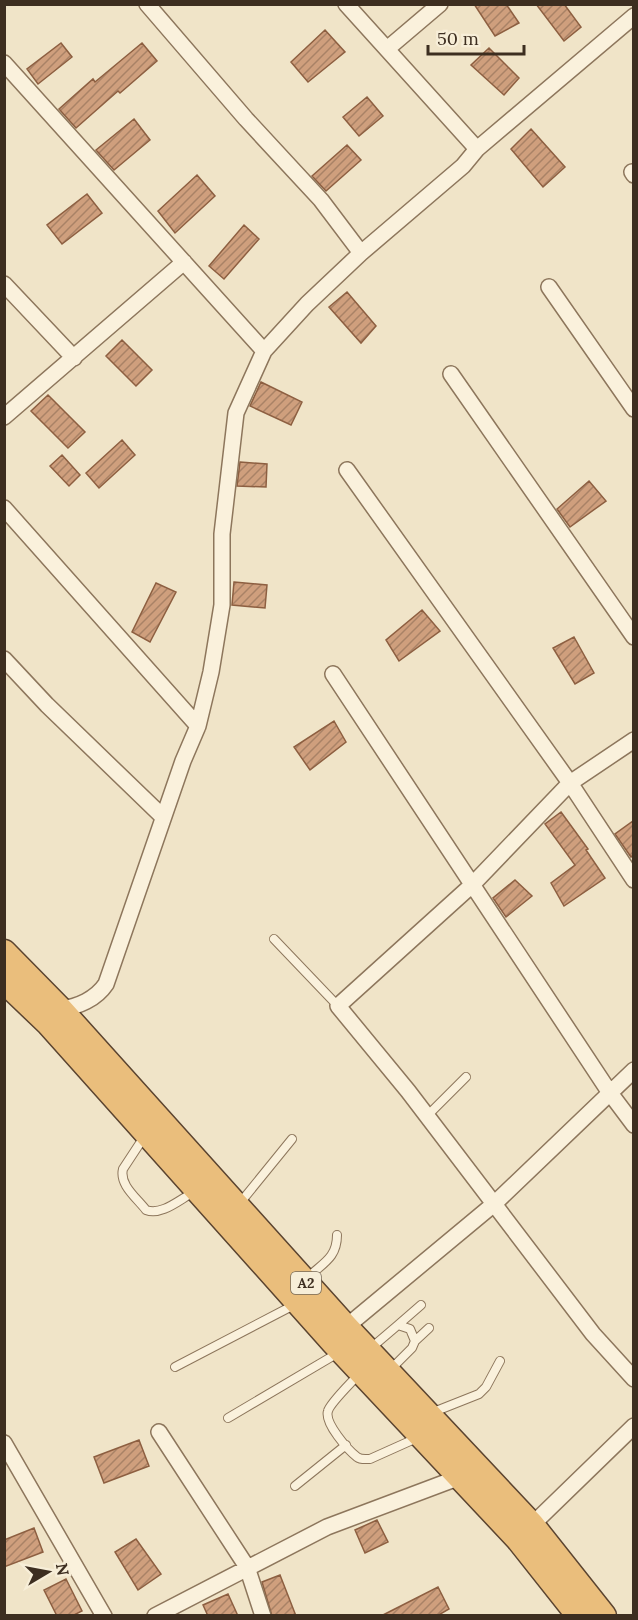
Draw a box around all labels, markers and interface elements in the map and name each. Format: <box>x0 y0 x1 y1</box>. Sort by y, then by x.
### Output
scale bar <box>428 18 524 56</box>
text: 50 m <box>437 27 479 50</box>
road number: A2 <box>291 1272 321 1294</box>
north arrow <box>18 1542 78 1602</box>
text: N <box>52 1562 74 1577</box>

